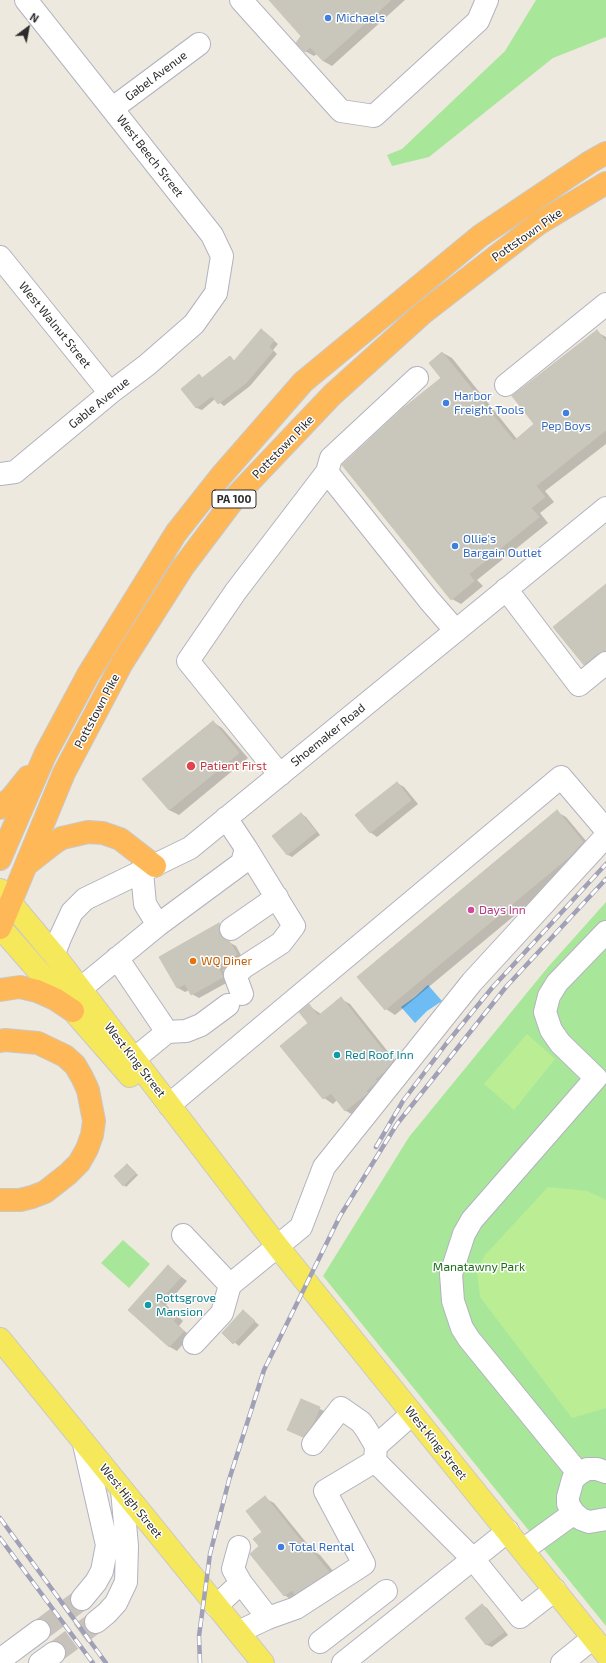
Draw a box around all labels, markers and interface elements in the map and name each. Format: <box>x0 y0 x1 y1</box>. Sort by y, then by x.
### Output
north arrow <box>8 8 48 48</box>
text: N <box>28 10 41 25</box>
place label: Michaels <box>336 11 385 25</box>
marker: Michaels <box>323 13 333 23</box>
street label: Gabel Avenue <box>122 48 190 104</box>
street label: West Beech Street <box>114 112 186 200</box>
street label: Pottstown Pike <box>489 205 565 265</box>
street label: West Walnut Street <box>16 279 94 371</box>
street label: Gable Avenue <box>66 374 132 432</box>
place label: Harbor Freight Tools <box>454 389 524 417</box>
marker: Harbor Freight Tools <box>441 398 451 408</box>
marker: Pep Boys <box>561 408 571 418</box>
street label: Pottstown Pike <box>249 412 317 482</box>
place label: Pep Boys <box>541 419 591 433</box>
road number: PA 100 <box>212 490 256 508</box>
place label: Ollie's Bargain Outlet <box>463 532 542 560</box>
marker: Ollie's Bargain Outlet <box>450 541 460 551</box>
street label: Pottstown Pike <box>71 671 123 751</box>
street label: Shoemaker Road <box>288 701 368 769</box>
place label: Patient First <box>200 759 267 773</box>
marker: Patient First <box>185 760 197 772</box>
place label: Days Inn <box>479 903 526 917</box>
marker: Days Inn <box>466 905 476 915</box>
place label: WQ Diner <box>201 954 252 968</box>
marker: WQ Diner <box>188 956 198 966</box>
street label: West King Street <box>101 1020 169 1100</box>
place label: Red Roof Inn <box>345 1048 414 1062</box>
marker: Red Roof Inn <box>332 1050 342 1060</box>
park label: Manatawny Park <box>433 1260 525 1274</box>
place label: Pottsgrove Mansion <box>156 1291 216 1319</box>
marker: Pottsgrove Mansion <box>143 1300 153 1310</box>
street label: West King Street <box>402 1403 470 1483</box>
street label: West High Street <box>97 1461 165 1541</box>
place label: Total Rental <box>289 1540 354 1554</box>
marker: Total Rental <box>276 1542 286 1552</box>

